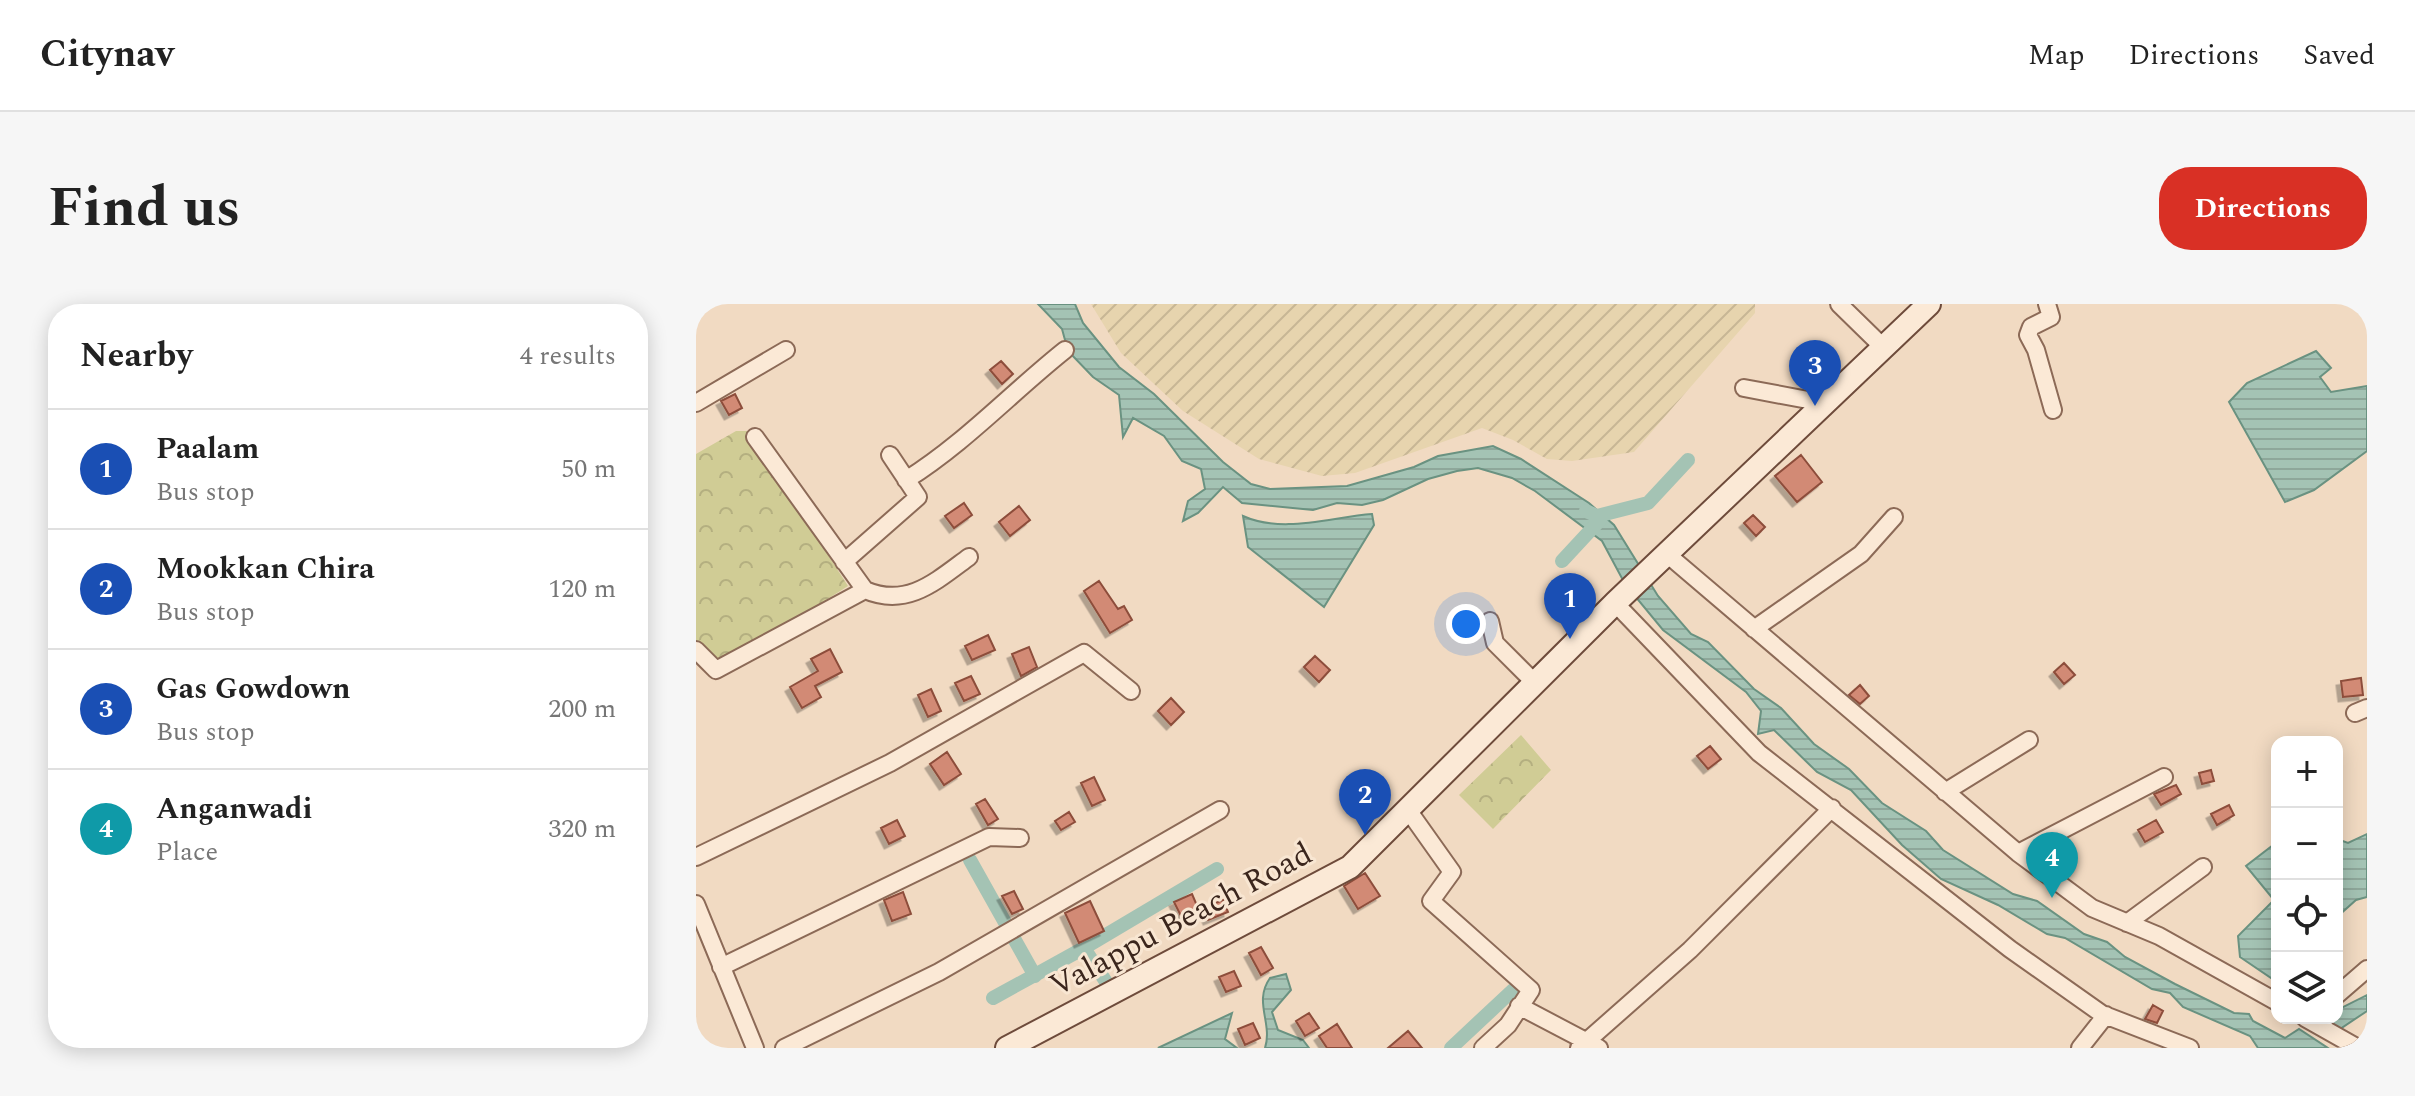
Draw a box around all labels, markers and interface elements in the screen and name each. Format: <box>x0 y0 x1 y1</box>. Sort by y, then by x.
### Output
text: Citynav <box>40 26 174 84</box>
text: Map <box>2028 34 2085 77</box>
text: Directions <box>2129 34 2259 77</box>
text: Saved <box>2303 34 2375 77</box>
text: Find us <box>48 166 241 251</box>
button: Directions <box>2159 167 2367 250</box>
text: Nearby <box>80 330 193 382</box>
text: 4 results <box>520 336 616 376</box>
pin: 3 <box>1789 340 1841 406</box>
text: Paalam <box>156 426 259 472</box>
text: 1 <box>99 449 113 489</box>
text: 50 m <box>561 449 616 489</box>
text: Bus stop <box>156 472 254 512</box>
text: Mookkan Chira <box>156 546 375 592</box>
text: 2 <box>99 569 113 609</box>
text: 120 m <box>548 569 616 609</box>
pin: 1 <box>1544 573 1596 639</box>
text: Bus stop <box>156 592 254 632</box>
your location <box>1446 604 1486 644</box>
text: Gas Gowdown <box>156 666 351 712</box>
text: 3 <box>99 689 113 729</box>
text: 200 m <box>548 689 616 729</box>
text: Bus stop <box>156 712 254 752</box>
map controls <box>2271 736 2343 1024</box>
button: + <box>2271 736 2343 808</box>
pin: 2 <box>1339 769 1391 835</box>
text: Anganwadi <box>156 786 312 832</box>
button: − <box>2271 808 2343 880</box>
text: 4 <box>99 809 113 849</box>
text: 320 m <box>548 809 616 849</box>
street label: Valappu Beach Road <box>1041 830 1321 1010</box>
text: Place <box>156 832 218 872</box>
pin: 4 <box>2026 832 2078 898</box>
button: locate <box>2271 880 2343 952</box>
button: layers <box>2271 952 2343 1024</box>

